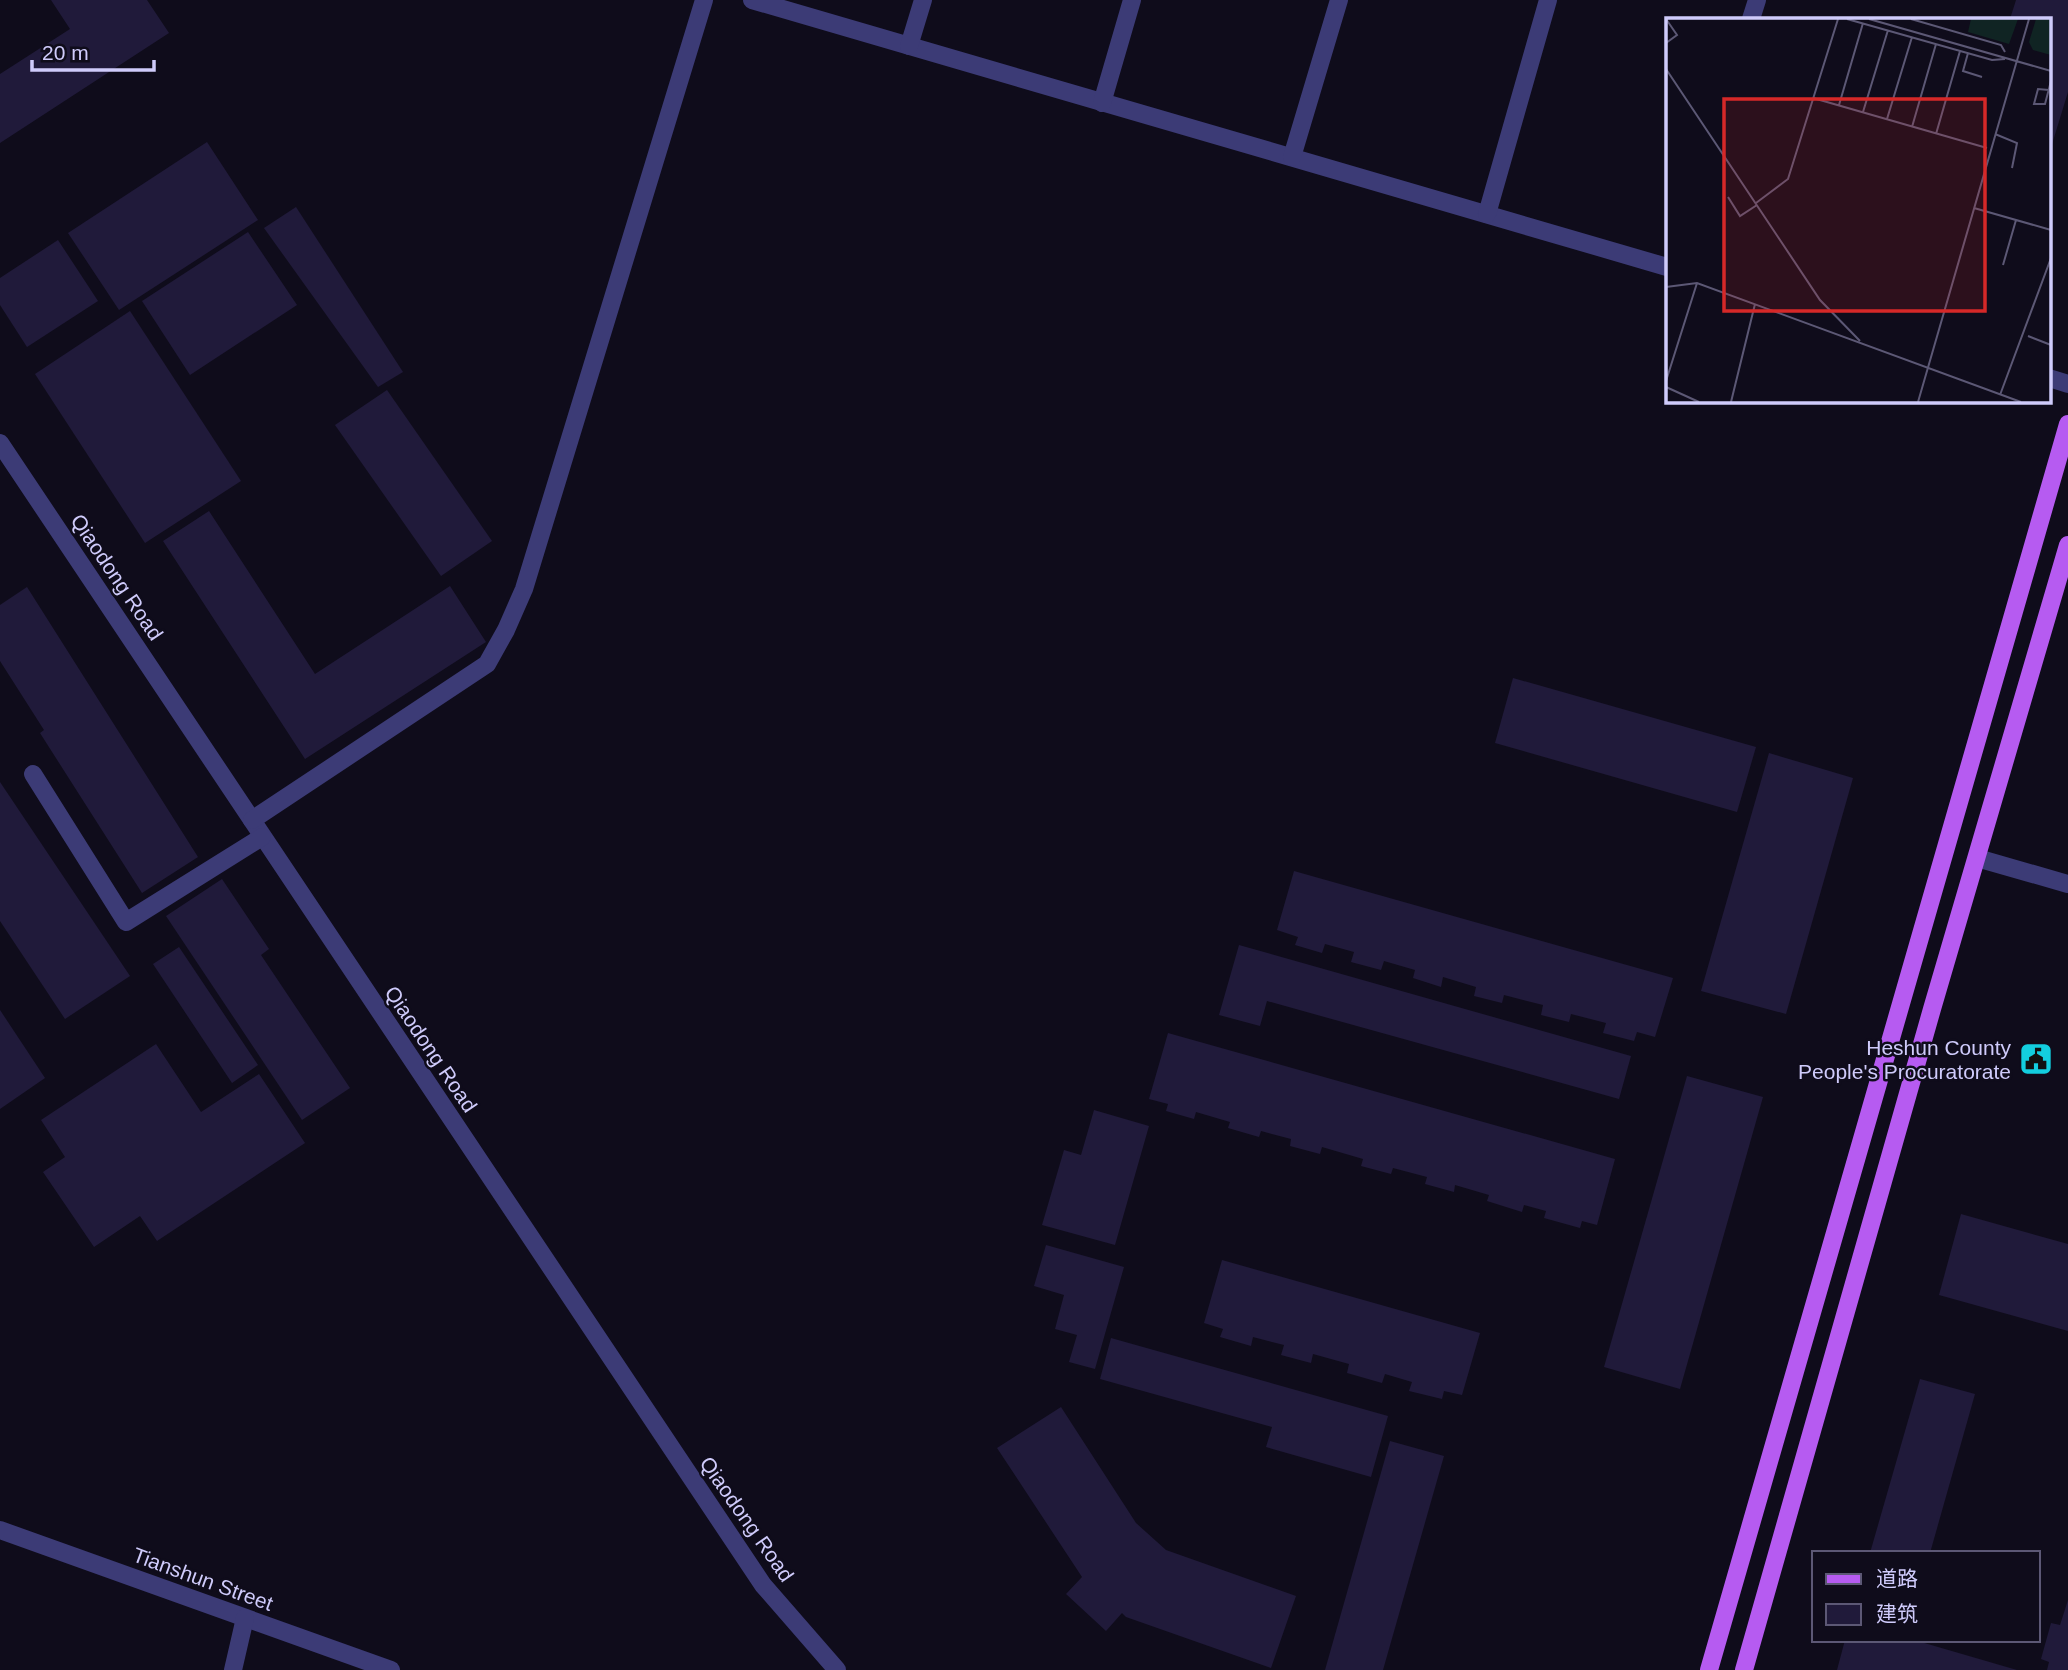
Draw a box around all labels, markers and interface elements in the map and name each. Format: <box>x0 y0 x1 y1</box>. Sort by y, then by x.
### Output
inset map <box>1666 18 2050 402</box>
scale bar <box>32 28 154 72</box>
text: 20 m <box>42 41 89 64</box>
street label: Qiaodong Road <box>66 510 168 644</box>
street label: Qiaodong Road <box>380 982 482 1116</box>
place label: Heshun County People's Procuratorate <box>1798 1036 2011 1083</box>
public building icon: Heshun County People's Procuratorate <box>2017 1040 2055 1078</box>
street label: Qiaodong Road <box>695 1452 799 1586</box>
street label: Tianshun Street <box>130 1543 276 1615</box>
legend <box>1812 1551 2040 1642</box>
text: 道路 <box>1876 1567 1918 1590</box>
text: 建筑 <box>1876 1602 1918 1625</box>

